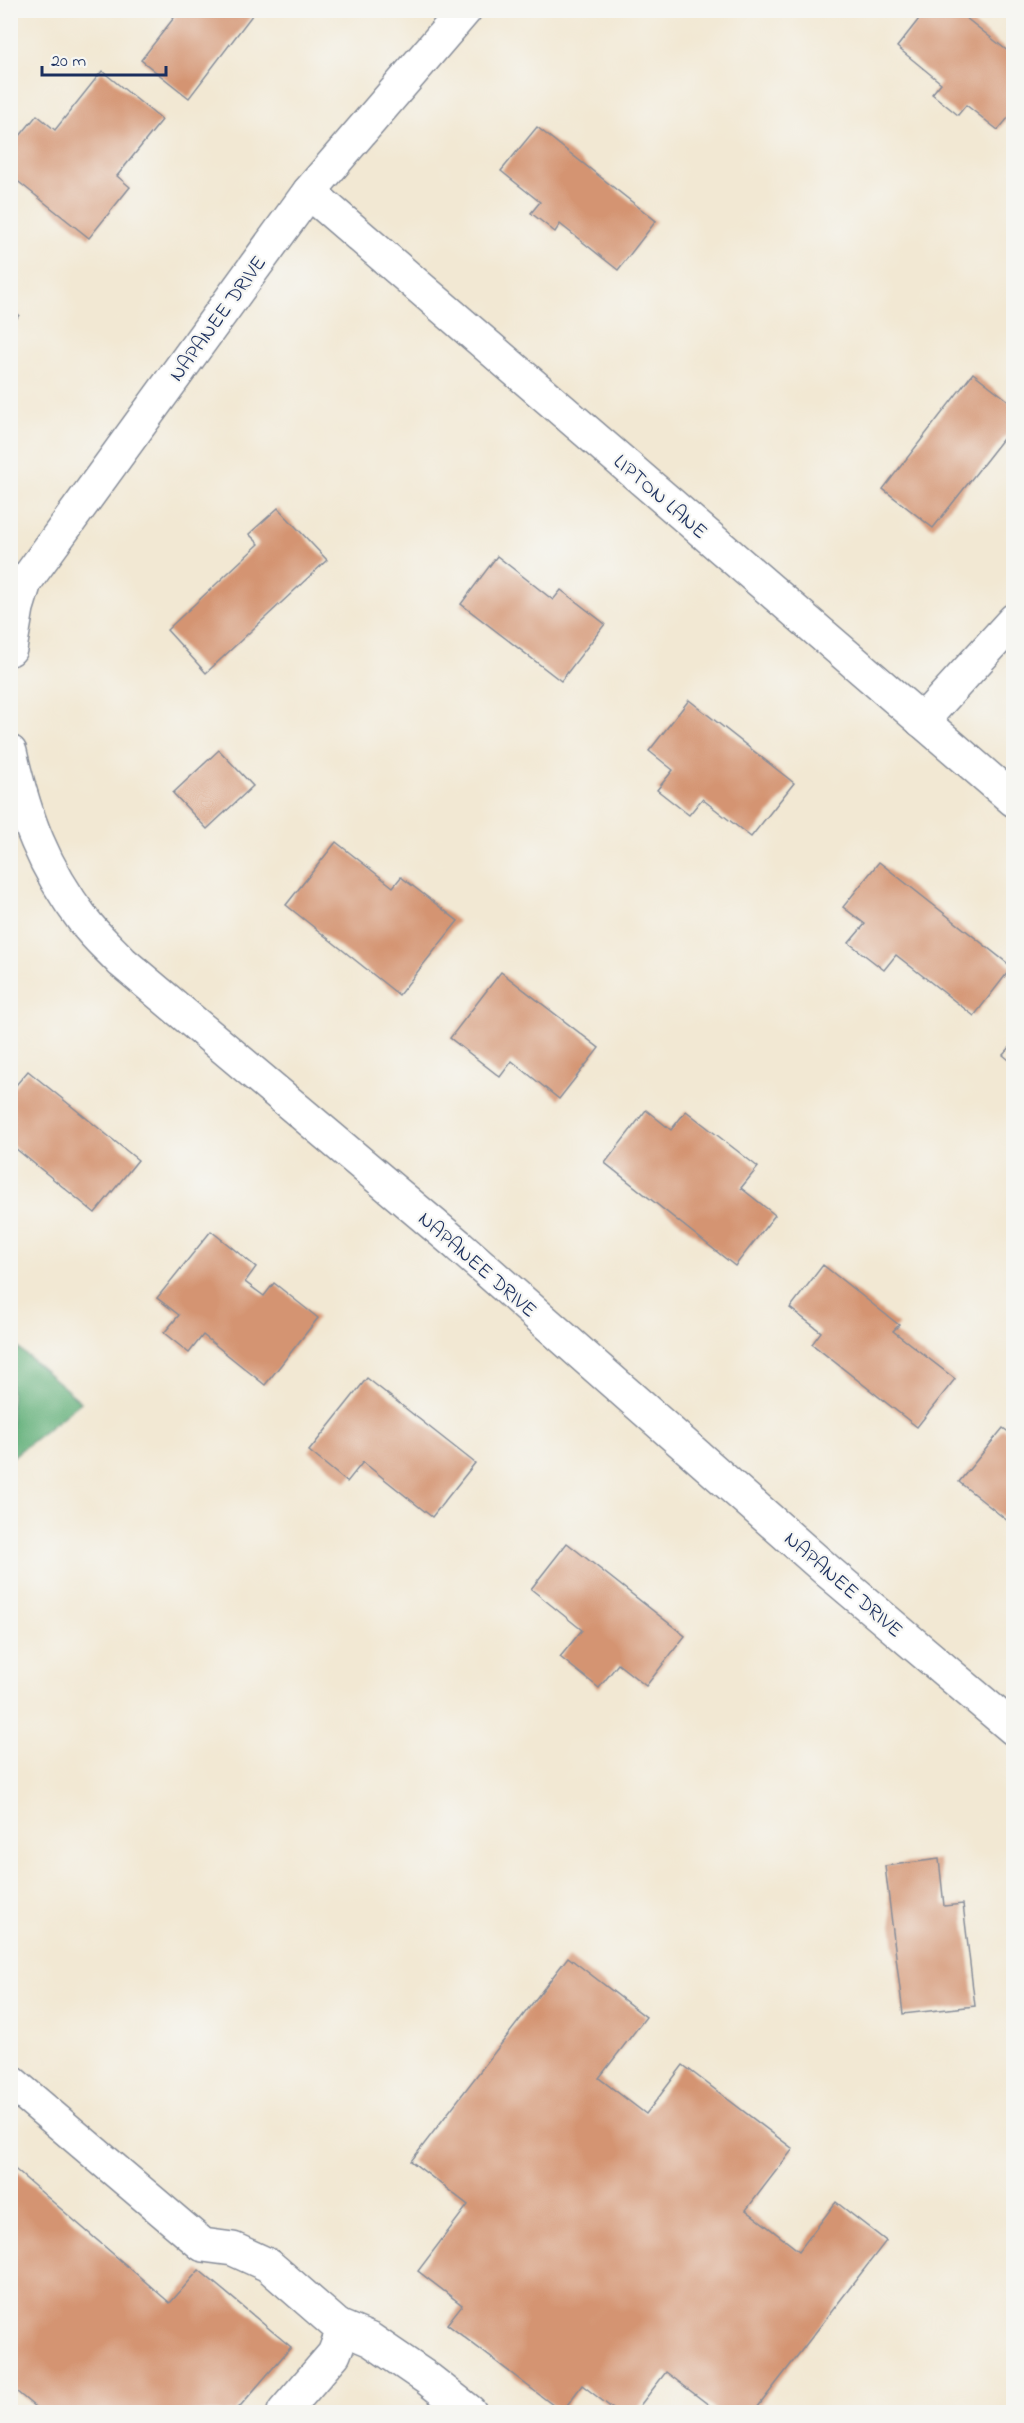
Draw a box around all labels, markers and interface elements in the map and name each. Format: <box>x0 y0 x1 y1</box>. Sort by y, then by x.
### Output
scale bar <box>42 39 166 77</box>
text: 20 m <box>51 49 86 75</box>
street label: NAPANEE DRIVE <box>163 250 275 388</box>
street label: LIPTON LANE <box>606 448 713 547</box>
street label: NAPANEE DRIVE <box>411 1205 543 1326</box>
street label: NAPANEE DRIVE <box>777 1525 909 1646</box>

